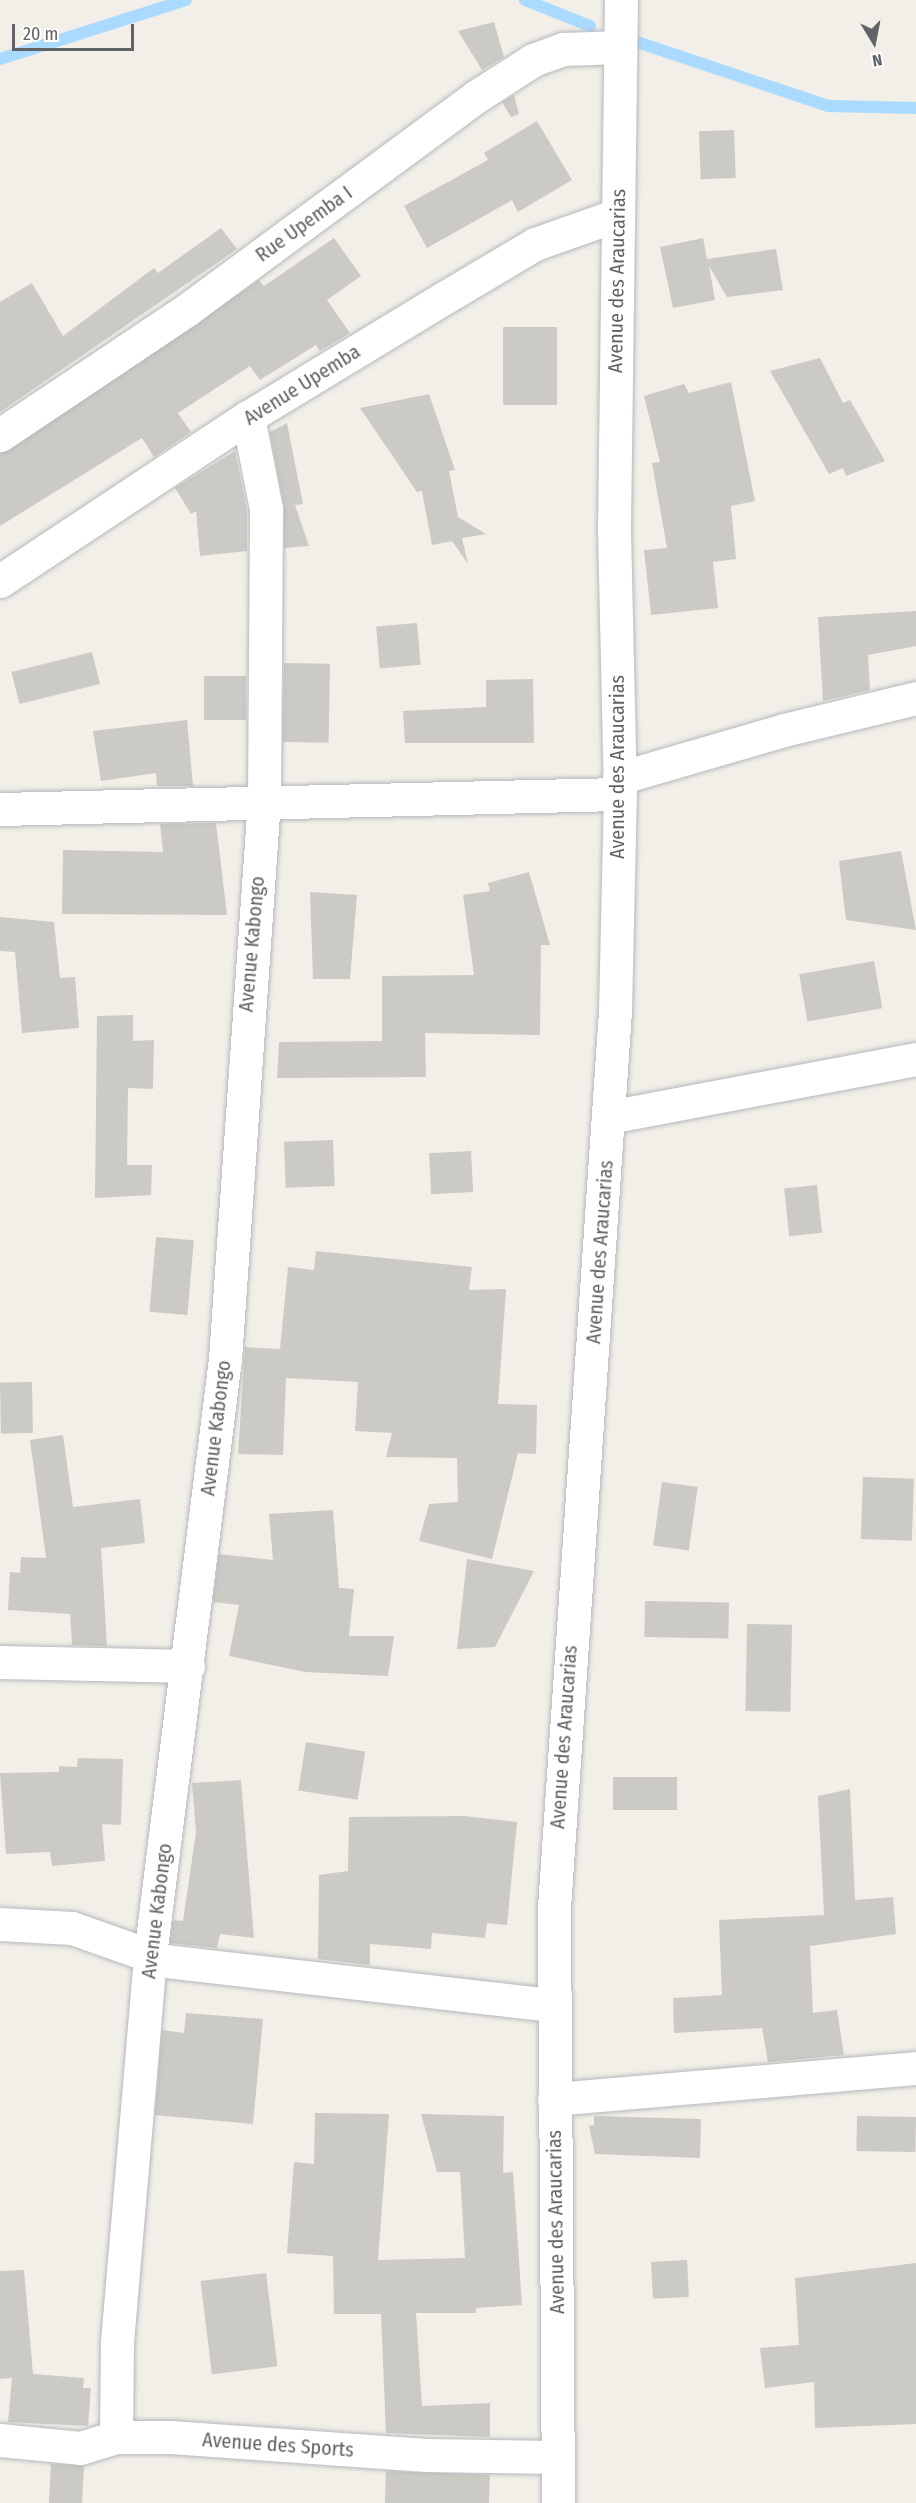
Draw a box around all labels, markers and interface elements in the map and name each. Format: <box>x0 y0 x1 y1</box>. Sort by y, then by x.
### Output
scale bar <box>15 12 136 50</box>
north arrow <box>844 12 904 72</box>
text: 20 m <box>23 23 58 45</box>
text: N <box>871 50 884 70</box>
street label: Rue Upemba I <box>251 181 357 267</box>
street label: Avenue des Araucarias <box>603 189 631 373</box>
street label: Avenue Upemba <box>239 340 365 430</box>
street label: Avenue des Araucarias <box>605 675 629 859</box>
street label: Avenue Kabongo <box>234 875 270 1013</box>
street label: Avenue des Araucarias <box>582 1159 618 1345</box>
street label: Avenue Kabongo <box>196 1359 236 1497</box>
street label: Avenue des Araucarias <box>546 1644 582 1830</box>
street label: Avenue Kabongo <box>137 1842 177 1980</box>
street label: Avenue des Araucarias <box>542 2130 570 2314</box>
street label: Avenue des Sports <box>201 2428 355 2462</box>

